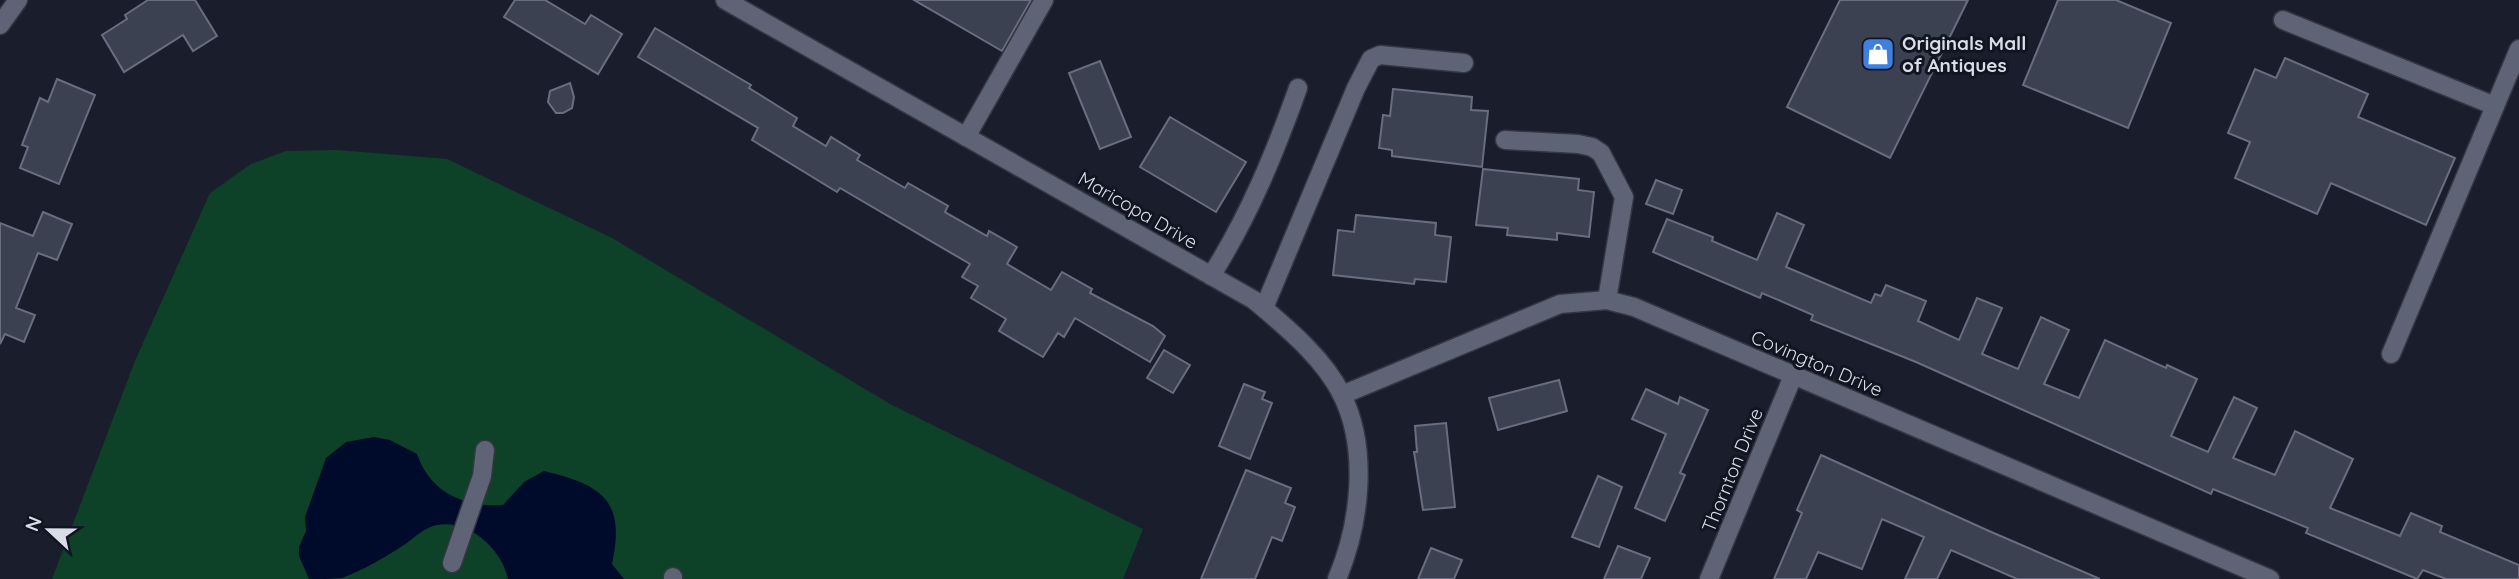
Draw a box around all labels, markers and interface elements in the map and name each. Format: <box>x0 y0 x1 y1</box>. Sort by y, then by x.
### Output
place label: Originals Mall of Antiques <box>1902 31 2026 77</box>
shop icon: Originals Mall of Antiques <box>1859 35 1897 73</box>
street label: Maricopa Drive <box>1074 166 1202 254</box>
street label: Covington Drive <box>1748 325 1886 401</box>
street label: Thornton Drive <box>1696 404 1768 536</box>
north arrow <box>14 495 84 565</box>
text: N <box>19 513 47 535</box>

